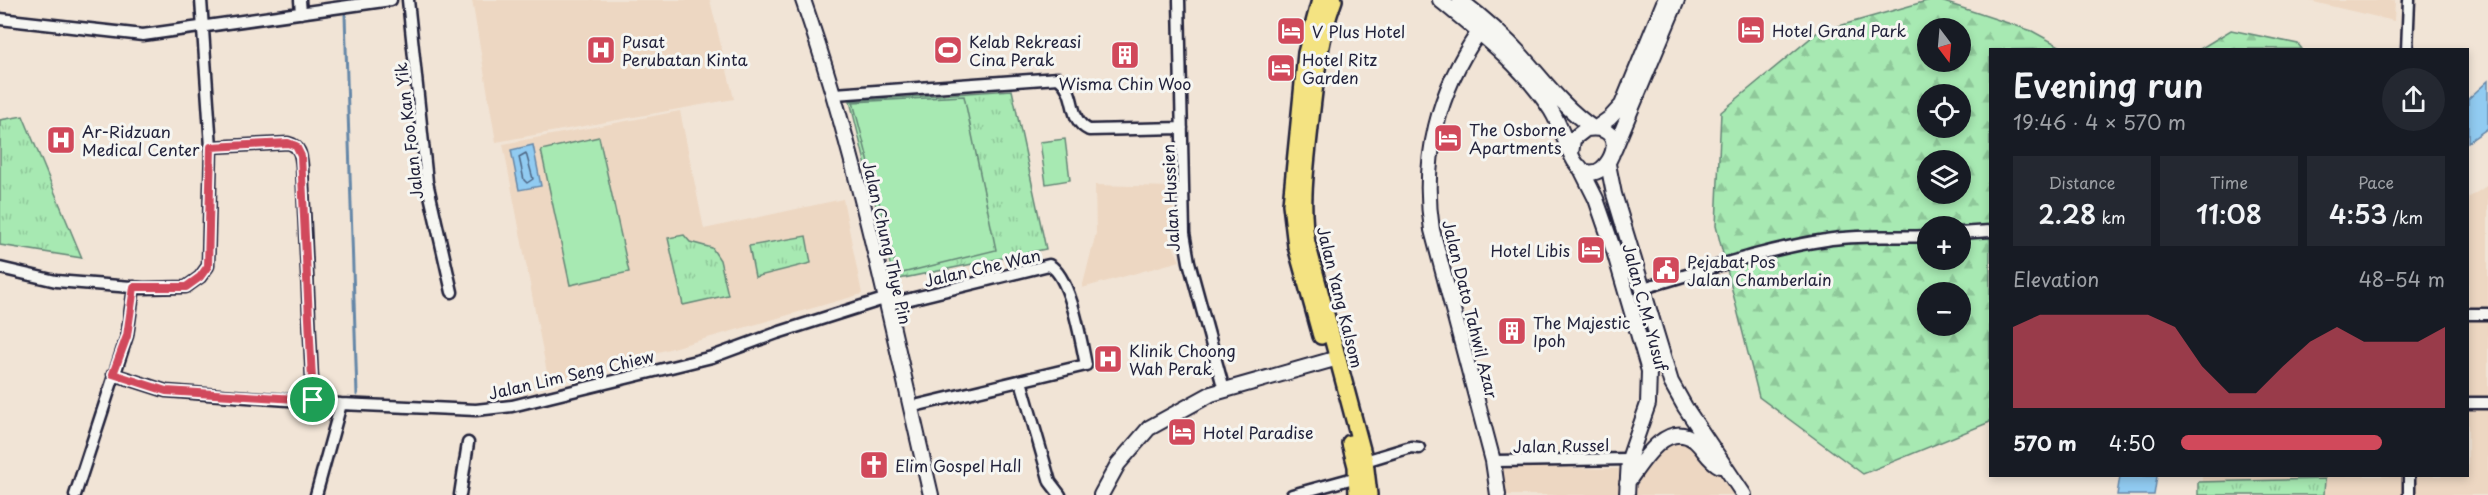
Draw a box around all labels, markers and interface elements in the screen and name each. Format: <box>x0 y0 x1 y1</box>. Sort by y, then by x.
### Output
hotel icon: Hotel Grand Park <box>1735 14 1767 46</box>
hotel icon: V Plus Hotel <box>1275 15 1307 47</box>
place label: Hotel Grand Park <box>1772 18 1907 42</box>
north arrow <box>1917 18 1971 72</box>
map controls <box>1917 18 1971 336</box>
place label: V Plus Hotel <box>1312 19 1405 43</box>
place label: Pusat Perubatan Kinta <box>622 29 748 71</box>
place label: Kelab Rekreasi Cina Perak <box>969 29 1081 71</box>
hospital icon: Pusat Perubatan Kinta <box>585 34 617 66</box>
sports icon: Kelab Rekreasi Cina Perak <box>932 34 964 66</box>
building icon: Wisma Chin Woo <box>1109 39 1141 71</box>
place label: Hotel Ritz Garden <box>1302 47 1377 89</box>
hotel icon: Hotel Ritz Garden <box>1265 52 1297 84</box>
text: Evening run <box>2013 59 2204 109</box>
street label: Jalan Foo Kan Yik <box>388 61 428 201</box>
button: share <box>2382 68 2445 131</box>
place label: Wisma Chin Woo <box>1059 71 1191 95</box>
button: locate <box>1917 84 1971 138</box>
text: 19:46 · 4 × 570 m <box>2013 107 2186 137</box>
place label: The Osborne Apartments <box>1469 117 1567 159</box>
place label: Ar-Ridzuan Medical Center <box>82 119 200 161</box>
hotel icon: The Osborne Apartments <box>1432 122 1464 154</box>
hospital icon: Ar-Ridzuan Medical Center <box>45 124 77 156</box>
street label: Jalan Hussien <box>1155 143 1185 253</box>
button: layers <box>1917 150 1971 204</box>
street label: Jalan Chung Thye Pin <box>857 158 919 326</box>
text: Distance <box>2048 170 2116 194</box>
text: Time <box>2210 170 2248 194</box>
text: Pace <box>2358 170 2394 194</box>
text: 2.28 <box>2038 194 2096 233</box>
text: 11:08 <box>2196 194 2262 233</box>
text: 4:53 <box>2329 194 2387 233</box>
text: km <box>2096 205 2126 229</box>
text: /km <box>2387 205 2423 229</box>
button: + <box>1917 216 1971 270</box>
street label: Jalan Dato Tahwil Azar <box>1437 217 1505 402</box>
street label: Jalan Yang Kalsom <box>1312 224 1370 370</box>
hotel icon: Hotel Libis <box>1575 234 1607 266</box>
place label: Hotel Libis <box>1490 238 1570 262</box>
street label: Jalan C.M. Yusuf <box>1617 241 1675 375</box>
street label: Jalan Che Wan <box>921 242 1043 292</box>
place label: Pejabat Pos Jalan Chamberlain <box>1687 249 1832 291</box>
public building icon: Pejabat Pos Jalan Chamberlain <box>1650 254 1682 286</box>
text: Elevation <box>2013 264 2099 294</box>
text: 48–54 m <box>2359 264 2445 294</box>
button: − <box>1917 282 1971 336</box>
place label: The Majestic Ipoh <box>1533 310 1630 352</box>
building icon: The Majestic Ipoh <box>1496 315 1528 347</box>
place label: Klinik Choong Wah Perak <box>1129 338 1236 380</box>
street label: Jalan Lim Seng Chiew <box>486 343 657 405</box>
hospital icon: Klinik Choong Wah Perak <box>1092 343 1124 375</box>
pin <box>287 374 338 425</box>
icon: arrive <box>296 383 329 416</box>
hotel icon: Hotel Paradise <box>1166 416 1198 448</box>
place label: Hotel Paradise <box>1203 420 1313 444</box>
text: 570 m <box>2013 428 2077 458</box>
text: 4:50 <box>2109 428 2155 458</box>
street label: Jalan Russel <box>1513 432 1609 458</box>
church icon: Elim Gospel Hall <box>858 449 890 481</box>
place label: Elim Gospel Hall <box>895 453 1021 477</box>

